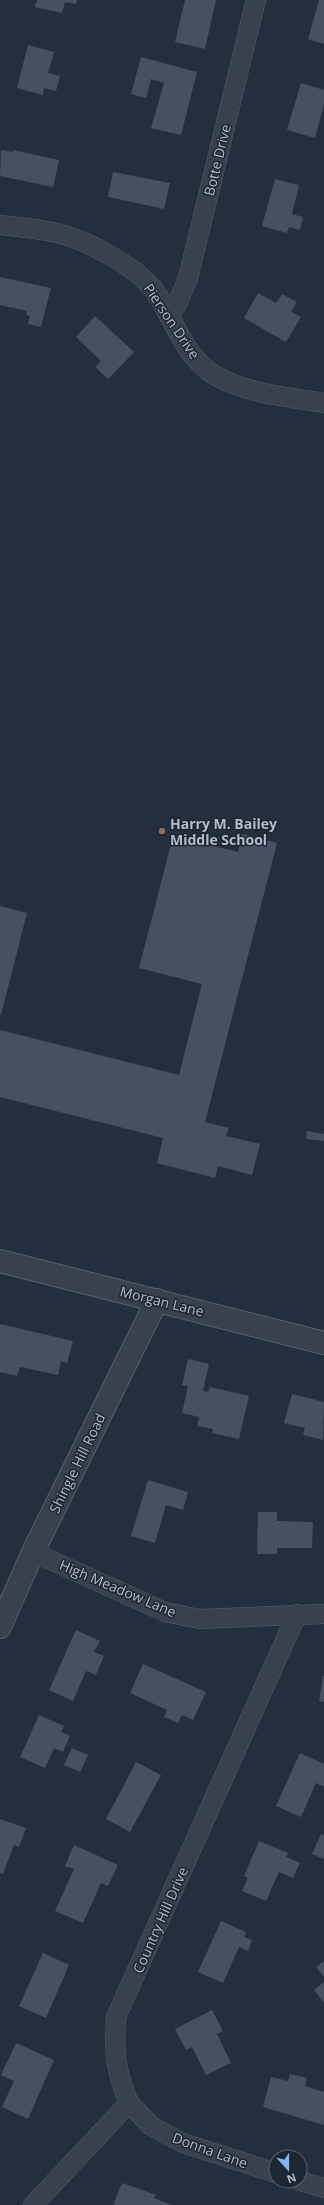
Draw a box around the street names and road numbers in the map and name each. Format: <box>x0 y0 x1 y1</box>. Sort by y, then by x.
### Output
street label: Botte Drive <box>199 122 235 198</box>
street label: Pierson Drive <box>140 280 204 363</box>
street label: Morgan Lane <box>118 1281 206 1321</box>
street label: Shingle Hill Road <box>45 1410 109 1516</box>
street label: High Meadow Lane <box>57 1555 179 1621</box>
street label: Country Hill Drive <box>128 1864 192 1976</box>
street label: Donna Lane <box>170 2128 250 2172</box>

